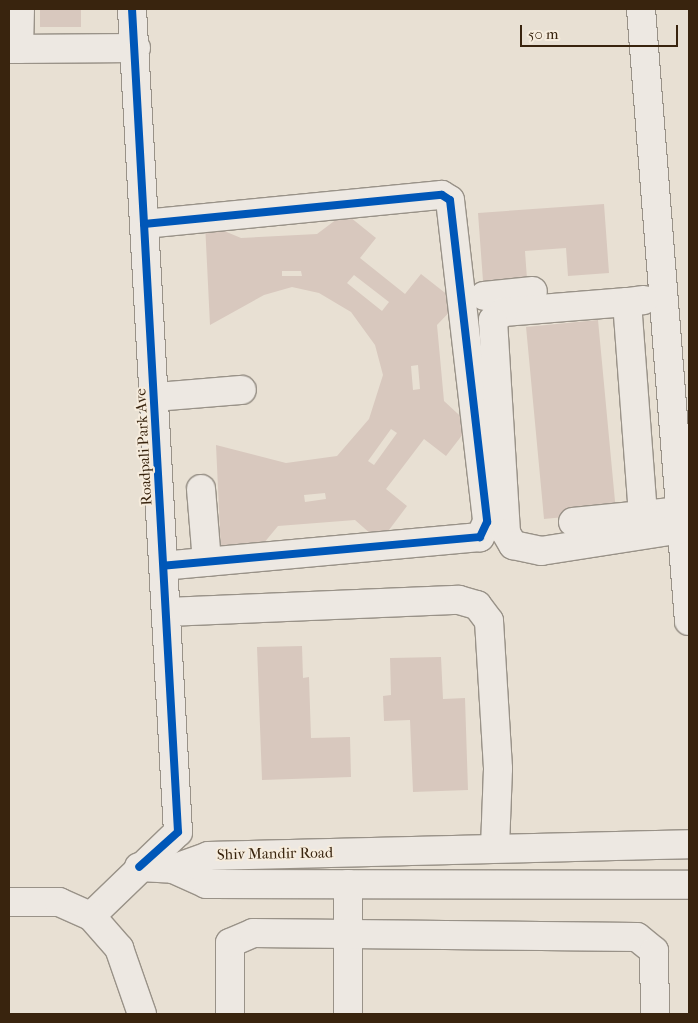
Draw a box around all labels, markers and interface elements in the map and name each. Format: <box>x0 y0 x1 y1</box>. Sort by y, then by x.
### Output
scale bar <box>523 15 680 47</box>
text: 50 m <box>528 25 558 43</box>
street label: Roadpali Park Ave <box>132 388 156 506</box>
street label: Shiv Mandir Road <box>217 844 333 864</box>

